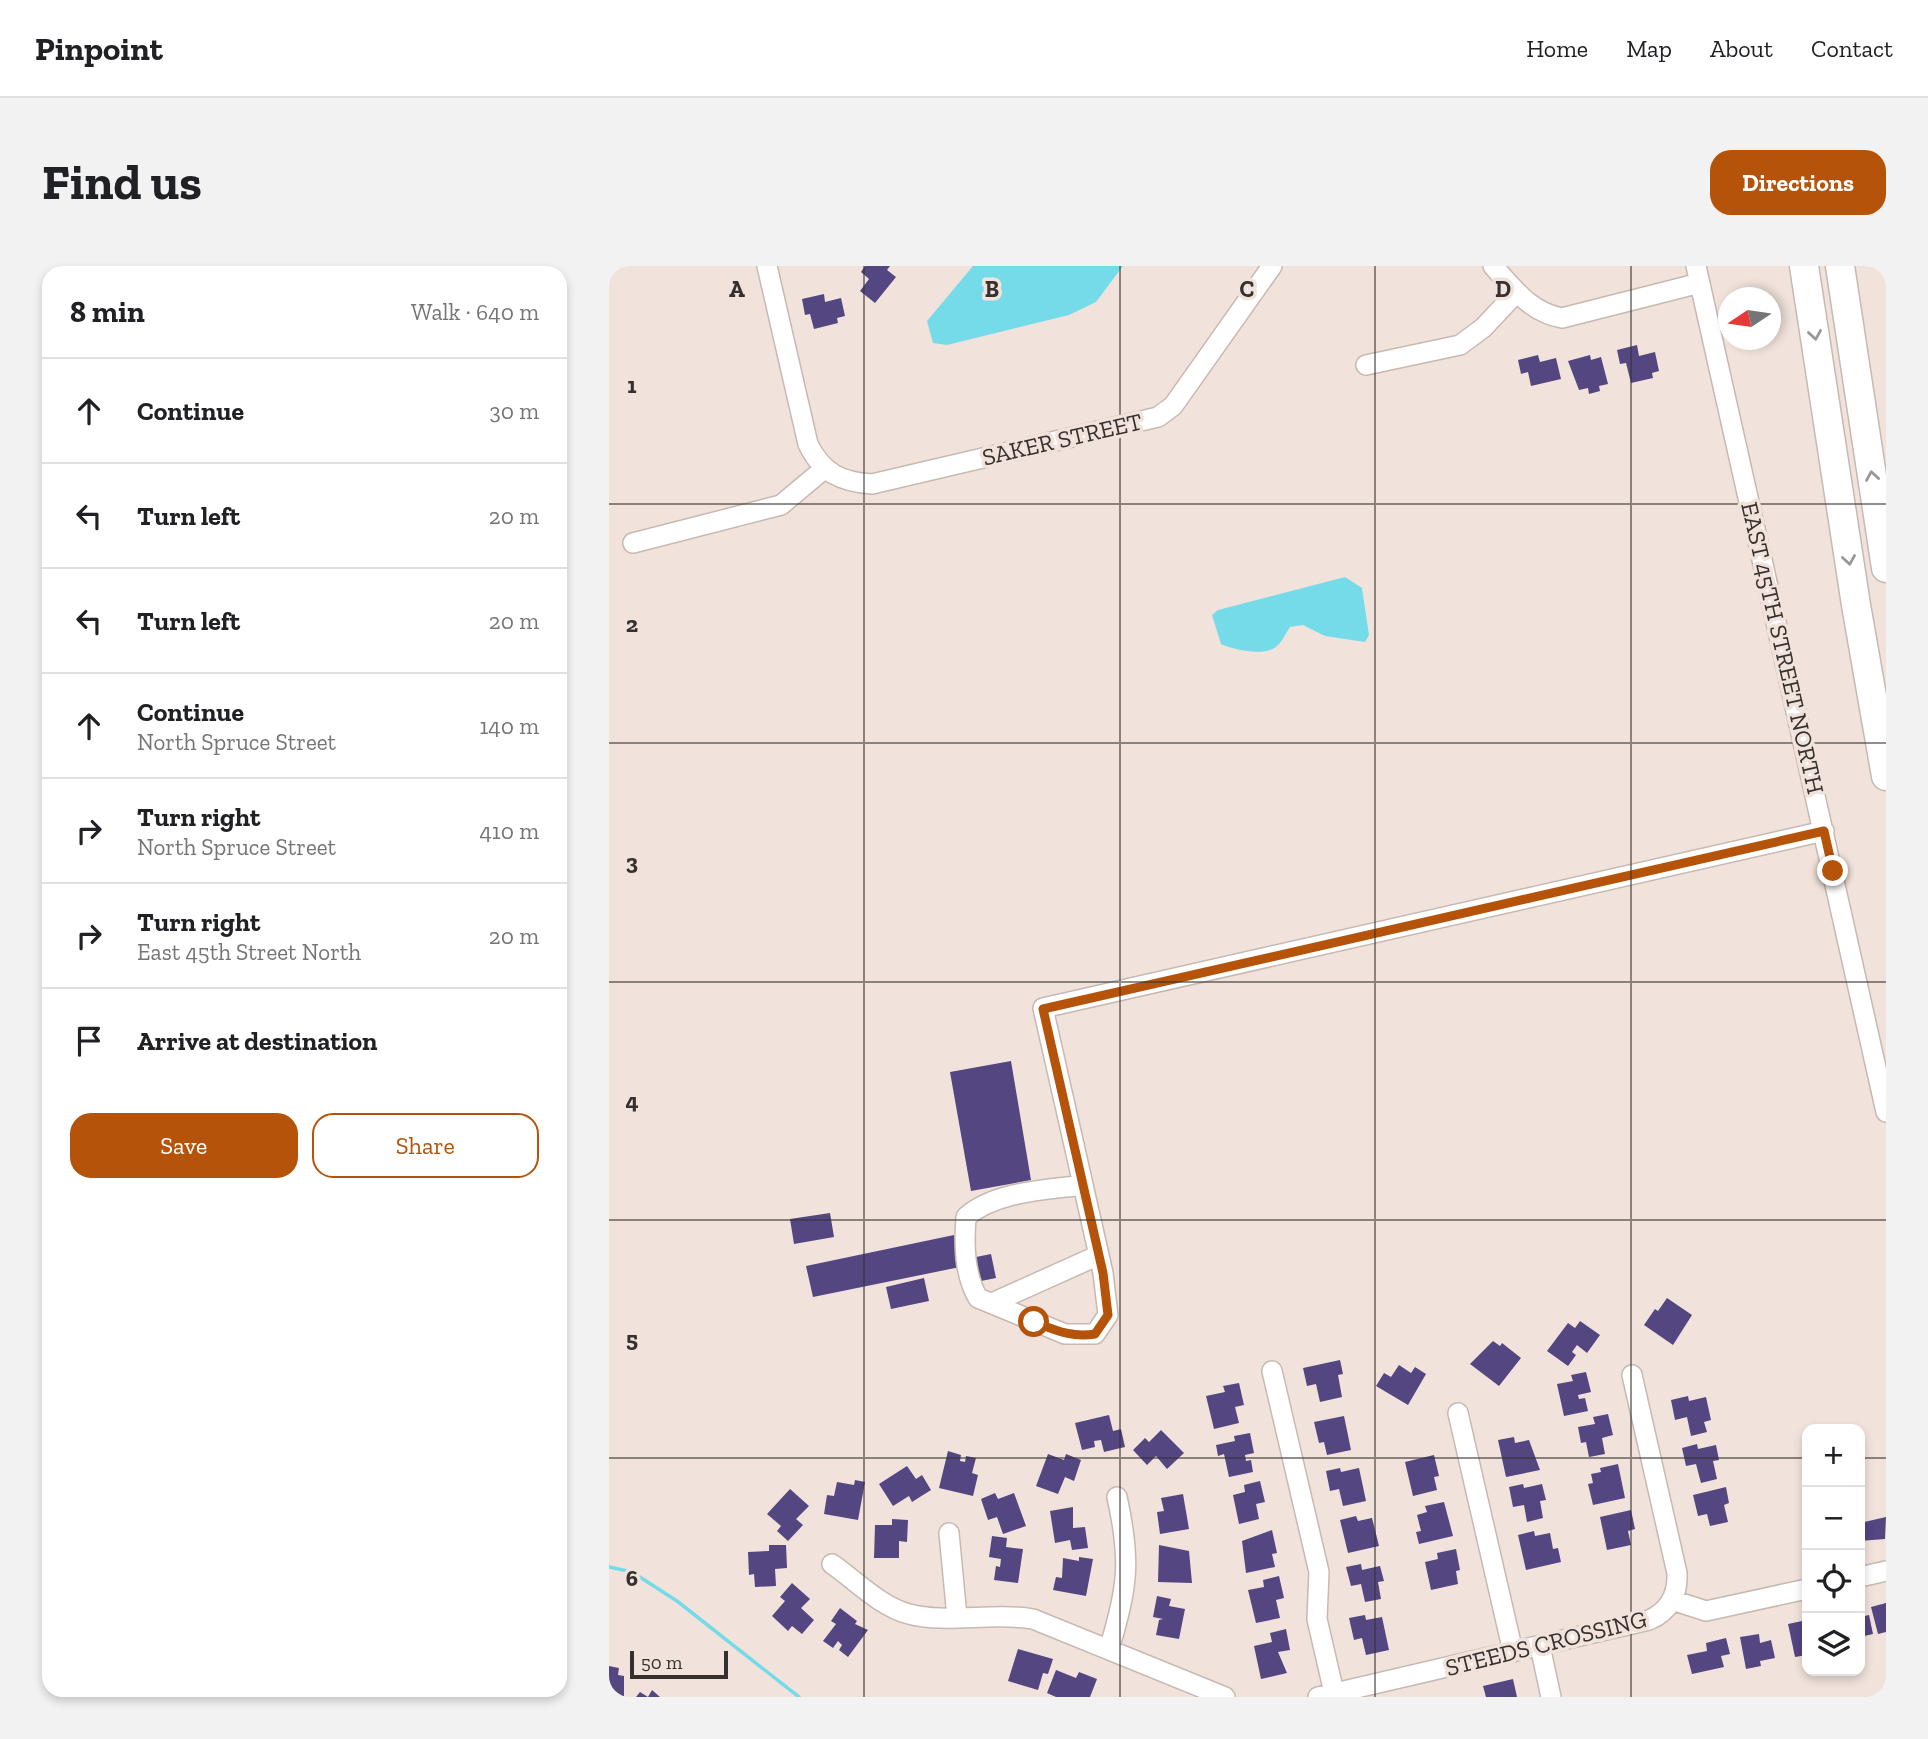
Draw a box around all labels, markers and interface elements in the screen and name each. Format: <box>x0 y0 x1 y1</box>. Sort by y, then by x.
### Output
text: Pinpoint <box>35 29 163 68</box>
text: Home <box>1526 34 1588 63</box>
text: Map <box>1626 34 1672 63</box>
text: About <box>1710 34 1773 63</box>
text: Contact <box>1811 34 1893 63</box>
button: Directions <box>1710 150 1886 215</box>
text: Find us <box>42 153 202 212</box>
text: A <box>729 275 745 303</box>
text: B <box>985 275 999 303</box>
text: C <box>1240 275 1254 303</box>
text: D <box>1495 275 1511 303</box>
north arrow <box>1718 287 1781 350</box>
text: 8 min <box>70 294 145 330</box>
text: Walk · 640 m <box>411 298 539 326</box>
one-way arrow <box>1807 329 1822 341</box>
text: 1 <box>627 371 637 399</box>
icon: ahead <box>70 392 108 430</box>
text: Continue <box>137 395 244 427</box>
text: 30 m <box>489 397 539 425</box>
street label: SAKER STREET <box>979 406 1145 471</box>
one-way arrow <box>1865 470 1880 482</box>
icon: left <box>70 497 108 535</box>
street label: EAST 45TH STREET NORTH <box>1735 499 1831 797</box>
text: Turn left <box>137 500 240 532</box>
text: 20 m <box>489 502 539 530</box>
one-way arrow <box>1841 554 1856 566</box>
icon: left <box>70 602 108 640</box>
text: Turn left <box>137 605 240 637</box>
text: 20 m <box>489 607 539 635</box>
text: 2 <box>626 610 638 638</box>
text: Continue <box>137 696 244 728</box>
icon: ahead <box>70 707 108 745</box>
text: 140 m <box>479 712 539 740</box>
text: North Spruce Street <box>137 728 336 756</box>
text: Turn right <box>137 801 260 833</box>
icon: right <box>70 812 108 850</box>
text: 410 m <box>479 817 539 845</box>
text: North Spruce Street <box>137 833 336 861</box>
text: 3 <box>626 848 638 876</box>
route end <box>1817 855 1848 886</box>
text: Turn right <box>137 906 260 938</box>
icon: right <box>70 917 108 955</box>
text: 20 m <box>489 922 539 950</box>
text: East 45th Street North <box>137 938 361 966</box>
icon: arrive <box>70 1022 108 1060</box>
text: Arrive at destination <box>137 1025 377 1057</box>
text: 4 <box>625 1087 639 1115</box>
button: Save <box>70 1113 298 1178</box>
button: Share <box>312 1113 539 1178</box>
route start <box>1018 1306 1049 1337</box>
text: 5 <box>626 1325 638 1353</box>
map controls <box>1802 1424 1865 1676</box>
button: + <box>1802 1424 1865 1487</box>
button: − <box>1802 1487 1865 1550</box>
button: locate <box>1802 1550 1865 1613</box>
text: 6 <box>626 1564 638 1592</box>
street label: STEEDS CROSSING <box>1443 1604 1649 1682</box>
button: layers <box>1802 1613 1865 1676</box>
scale bar <box>630 1648 728 1680</box>
text: 50 m <box>641 1651 682 1674</box>

